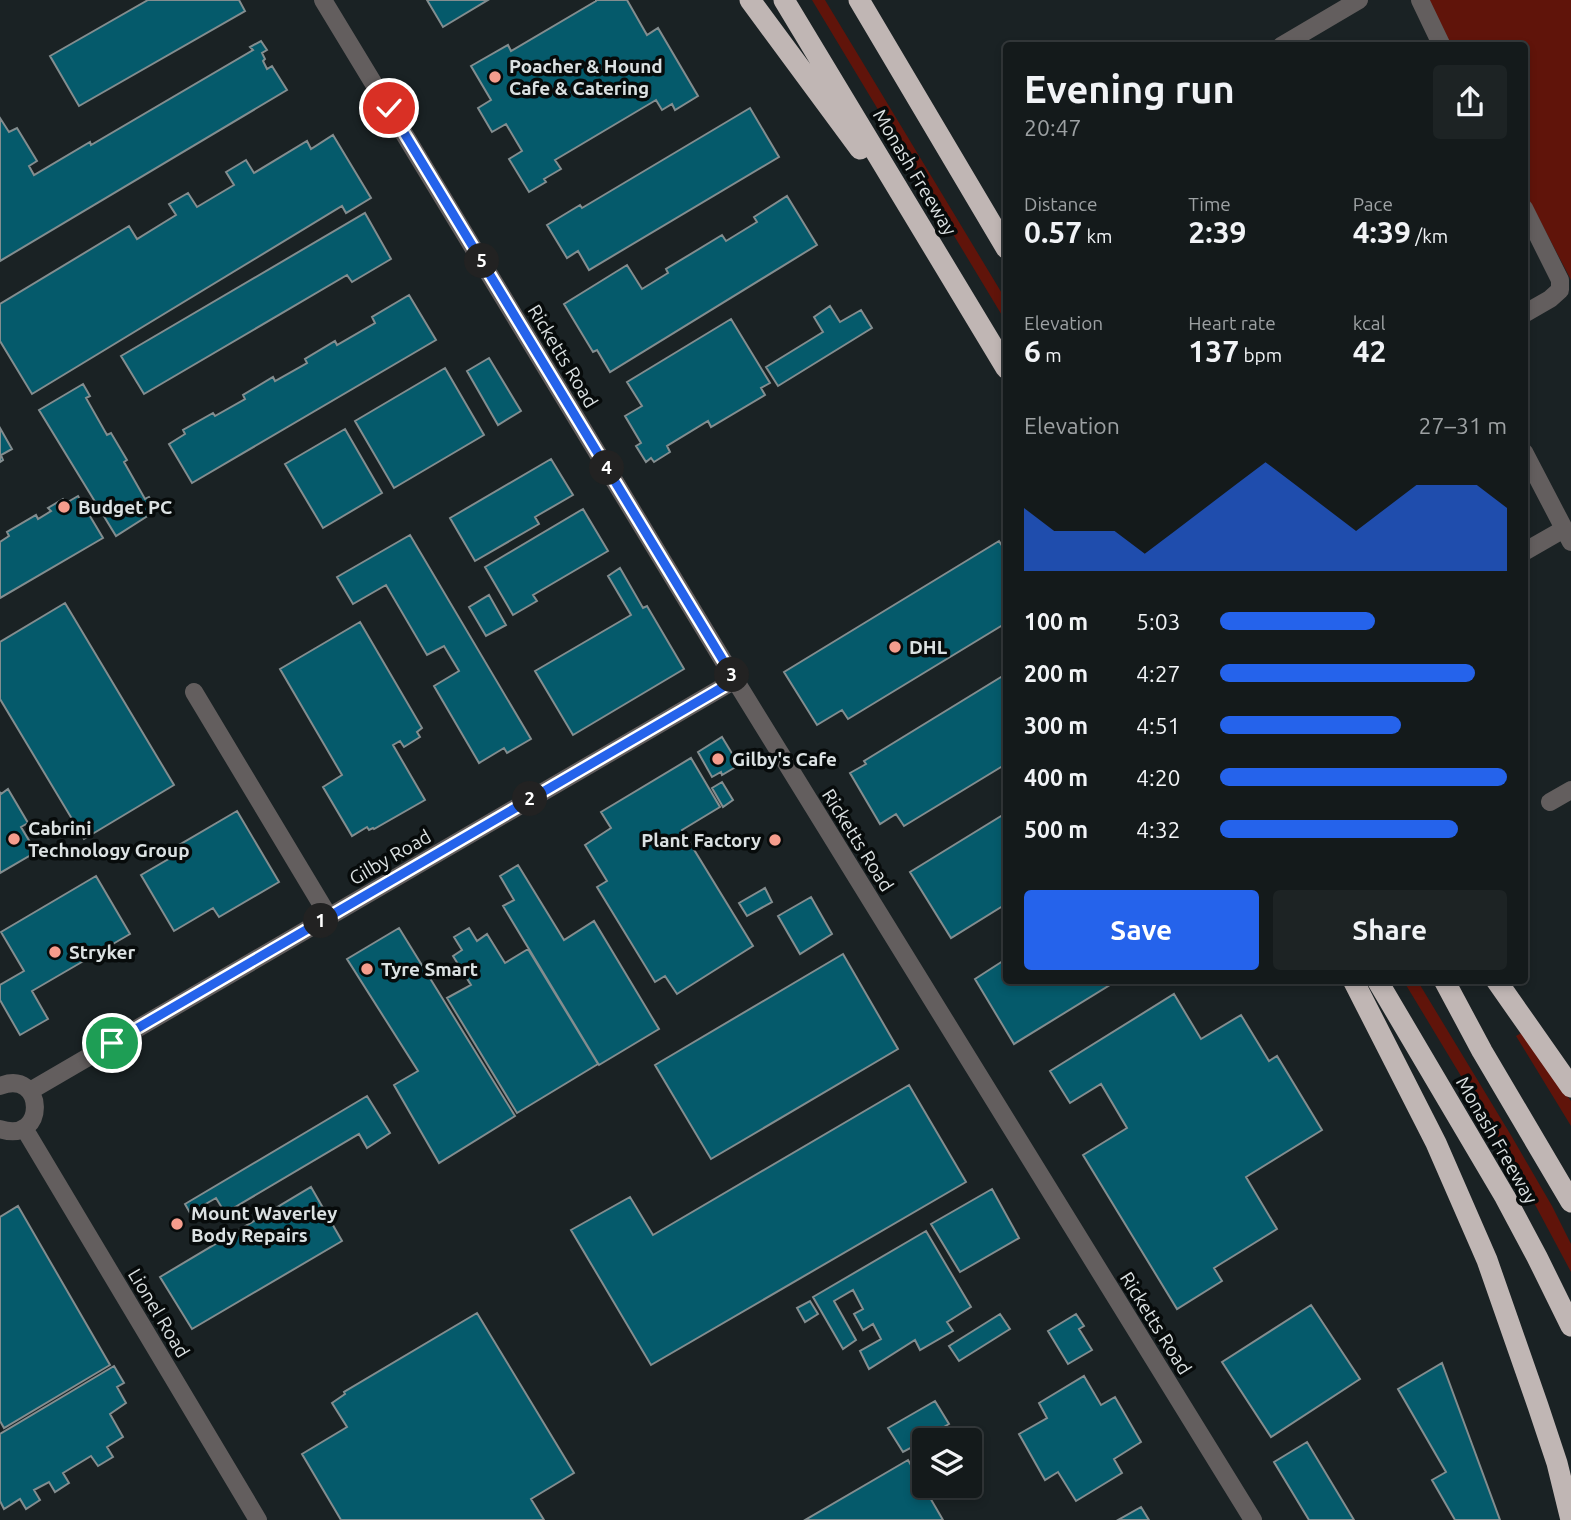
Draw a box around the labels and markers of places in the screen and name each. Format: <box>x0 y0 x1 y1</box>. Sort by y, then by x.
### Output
place label: Poacher & Hound Cafe & Catering <box>509 55 663 99</box>
marker: Poacher & Hound Cafe & Catering <box>487 69 503 85</box>
pin <box>359 78 419 138</box>
pin: 5 <box>464 244 500 278</box>
pin: 4 <box>590 450 624 486</box>
place label: Budget PC <box>78 496 172 518</box>
marker: Budget PC <box>56 499 72 515</box>
place label: DHL <box>909 636 948 658</box>
marker: DHL <box>887 639 903 655</box>
pin: 3 <box>714 658 750 692</box>
place label: Gilby's Cafe <box>732 748 837 770</box>
marker: Gilby's Cafe <box>710 751 726 767</box>
pin: 2 <box>512 782 548 816</box>
place label: Cabrini Technology Group <box>28 817 190 861</box>
place label: Plant Factory <box>641 829 761 851</box>
marker: Cabrini Technology Group <box>6 831 22 847</box>
marker: Plant Factory <box>767 832 783 848</box>
pin: 1 <box>304 904 338 939</box>
place label: Stryker <box>69 941 135 963</box>
marker: Stryker <box>47 944 63 960</box>
place label: Tyre Smart <box>381 958 478 980</box>
marker: Tyre Smart <box>359 961 375 977</box>
pin <box>82 1013 142 1073</box>
place label: Mount Waverley Body Repairs <box>191 1202 337 1246</box>
marker: Mount Waverley Body Repairs <box>169 1216 185 1232</box>

